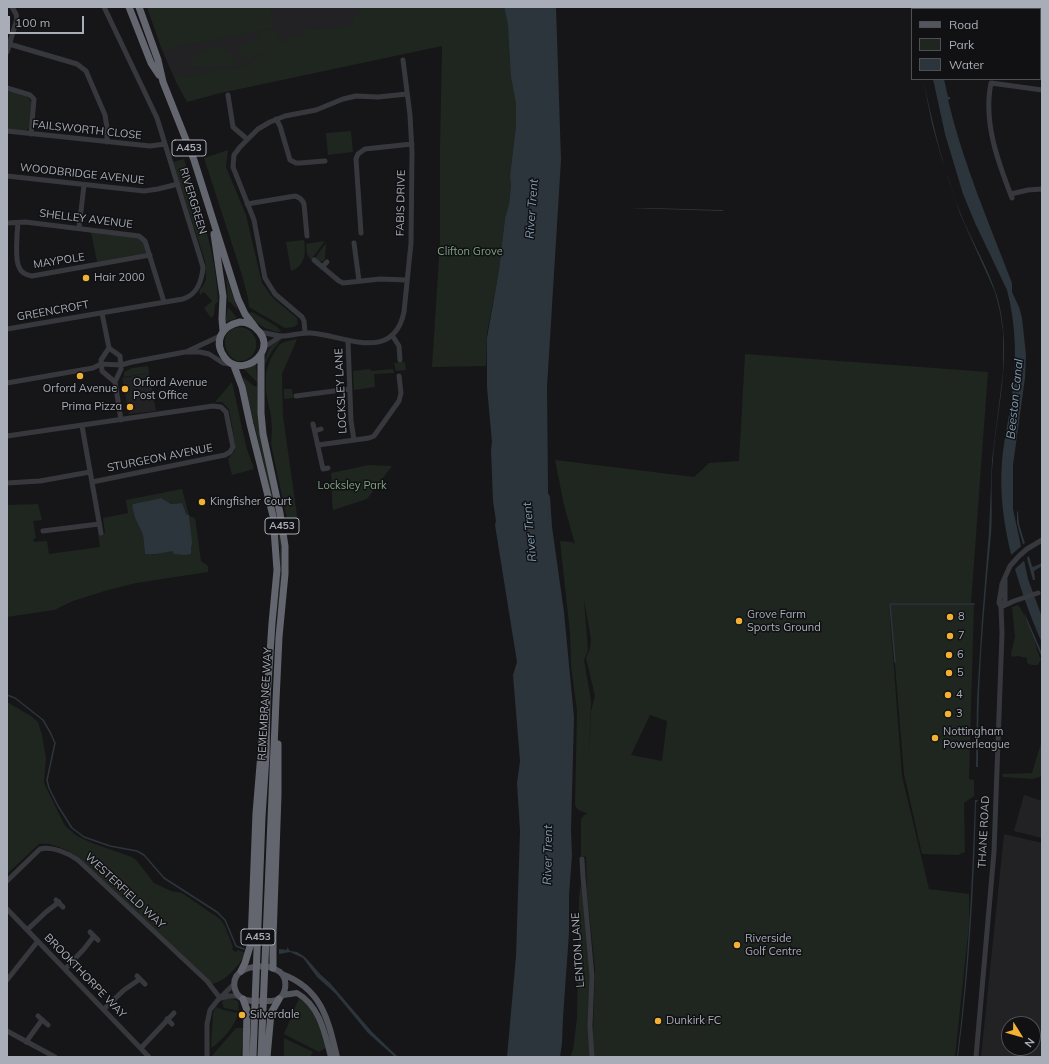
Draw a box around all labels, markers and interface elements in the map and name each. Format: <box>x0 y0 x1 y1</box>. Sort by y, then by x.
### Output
scale bar <box>10 8 86 34</box>
legend <box>911 8 1041 80</box>
text: 100 m <box>15 15 50 30</box>
text: Road <box>949 17 978 32</box>
text: Park <box>949 37 974 52</box>
text: Water <box>949 57 984 72</box>
street label: FAILSWORTH CLOSE <box>32 118 142 142</box>
road number: A453 <box>172 140 206 156</box>
street label: WOODBRIDGE AVENUE <box>19 161 145 187</box>
street label: RIVERGREEN <box>177 166 209 236</box>
street label: FABIS DRIVE <box>394 170 408 236</box>
water label: River Trent <box>523 179 541 239</box>
street label: SHELLEY AVENUE <box>39 207 133 231</box>
park label: Clifton Grove <box>437 245 503 259</box>
street label: MAYPOLE <box>32 250 86 272</box>
place label: Hair 2000 <box>94 271 145 285</box>
marker: Hair 2000 <box>81 273 91 283</box>
street label: GREENCROFT <box>16 298 90 324</box>
street label: LOCKSLEY LANE <box>332 348 350 434</box>
water label: Beeston Canal <box>1004 358 1026 440</box>
marker: Orford Avenue <box>75 371 85 381</box>
place label: Orford Avenue Post Office <box>133 376 207 402</box>
place label: Orford Avenue <box>43 382 117 396</box>
marker: Orford Avenue Post Office <box>120 384 130 394</box>
place label: Prima Pizza <box>61 400 122 414</box>
marker: Prima Pizza <box>125 402 135 412</box>
street label: STURGEON AVENUE <box>106 441 214 475</box>
park label: Locksley Park <box>317 479 387 493</box>
place label: Kingfisher Court <box>210 495 292 509</box>
marker: Kingfisher Court <box>197 497 207 507</box>
water label: River Trent <box>520 502 540 562</box>
road number: A453 <box>265 518 299 534</box>
place label: Grove Farm Sports Ground <box>747 608 821 634</box>
place label: 8 <box>958 610 965 624</box>
marker: 8 <box>945 612 955 622</box>
marker: Grove Farm Sports Ground <box>734 616 744 626</box>
place label: 7 <box>958 629 965 643</box>
marker: 7 <box>945 631 955 641</box>
street label: REMEMBRANCE WAY <box>255 647 275 761</box>
place label: 6 <box>957 648 964 662</box>
marker: 6 <box>944 650 954 660</box>
place label: 5 <box>957 666 964 680</box>
marker: 5 <box>944 668 954 678</box>
place label: 4 <box>956 688 963 702</box>
marker: 4 <box>943 690 953 700</box>
place label: 3 <box>956 707 963 721</box>
marker: 3 <box>943 709 953 719</box>
place label: Nottingham Powerleague <box>943 725 1010 751</box>
marker: Nottingham Powerleague <box>930 733 940 743</box>
street label: THANE ROAD <box>976 795 992 869</box>
water label: River Trent <box>540 825 556 885</box>
street label: WESTERFIELD WAY <box>82 851 168 931</box>
street label: LENTON LANE <box>569 912 587 988</box>
road number: A453 <box>241 929 275 945</box>
street label: BROOKTHORPE WAY <box>41 931 129 1021</box>
place label: Riverside Golf Centre <box>745 932 802 958</box>
marker: Riverside Golf Centre <box>732 940 742 950</box>
place label: Silverdale <box>250 1008 300 1022</box>
marker: Silverdale <box>237 1010 247 1020</box>
place label: Dunkirk FC <box>666 1014 721 1028</box>
marker: Dunkirk FC <box>653 1016 663 1026</box>
north arrow <box>1001 1016 1041 1056</box>
text: N <box>1022 1035 1038 1050</box>

